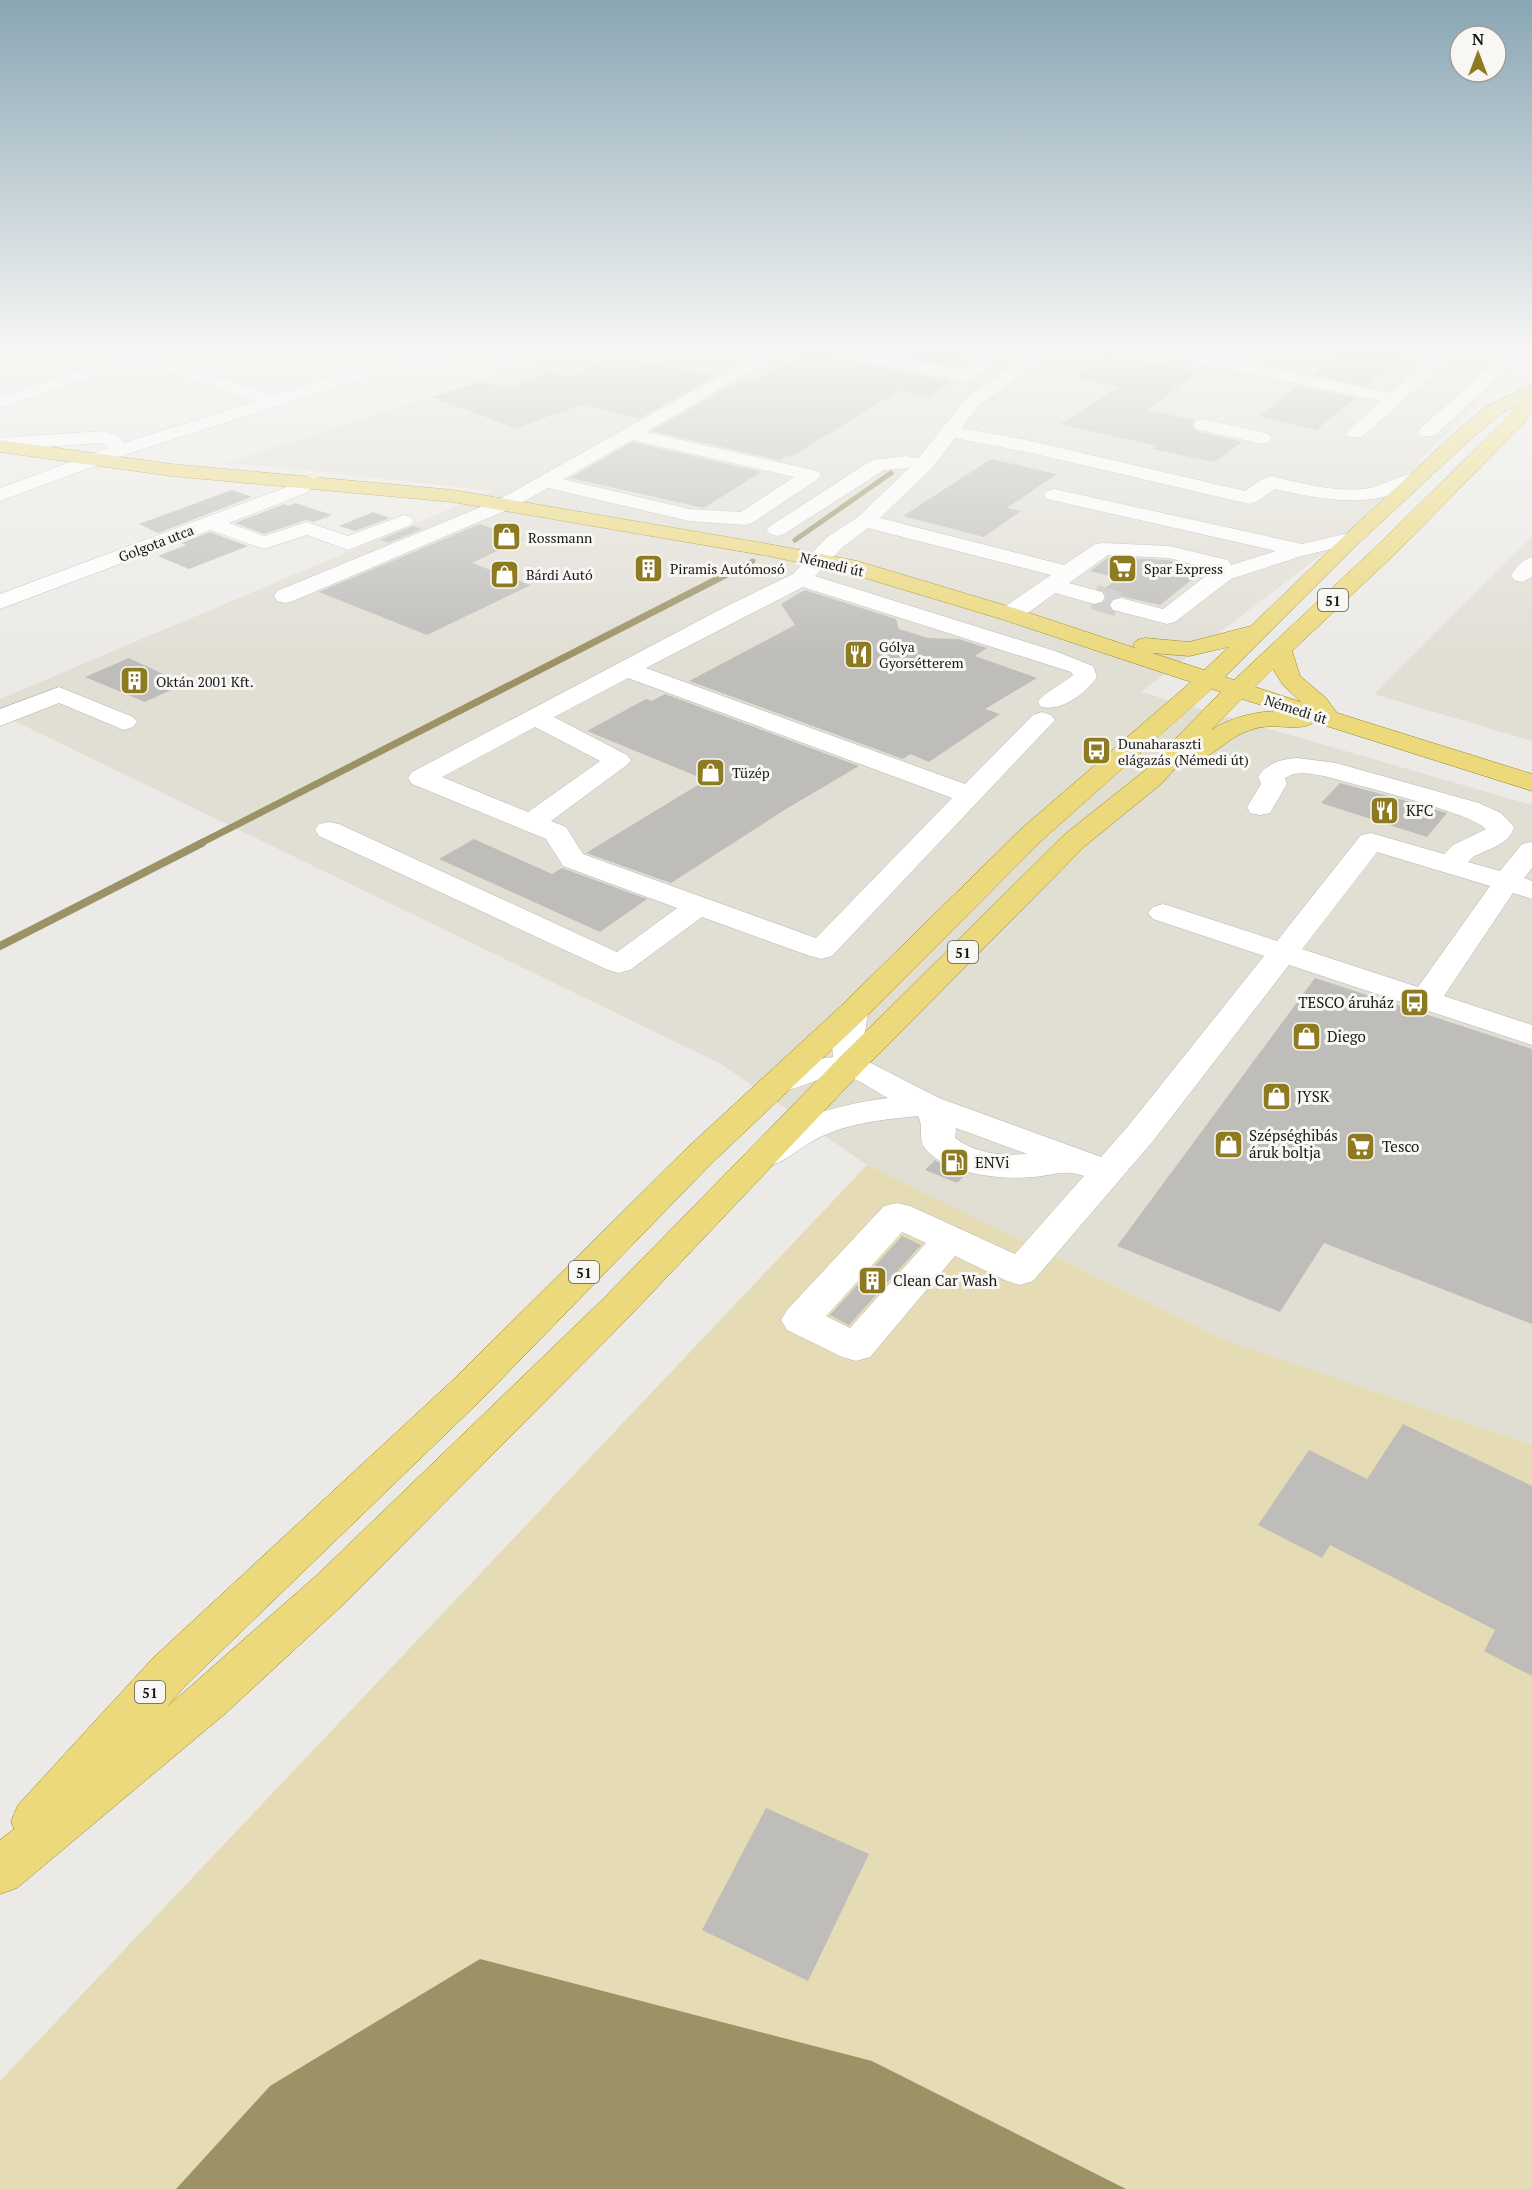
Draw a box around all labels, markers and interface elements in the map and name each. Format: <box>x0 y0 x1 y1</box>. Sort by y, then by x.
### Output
north arrow <box>1448 24 1508 84</box>
text: N <box>1472 28 1484 50</box>
street label: Golgota utca <box>116 520 196 566</box>
shop icon: Rossmann <box>491 521 523 553</box>
place label: Rossmann <box>528 528 593 547</box>
street label: Némedi út <box>798 547 867 581</box>
building icon: Piramis Autómosó <box>633 552 665 584</box>
supermarket icon: Spar Express <box>1107 552 1139 584</box>
shop icon: Bárdi Autó <box>489 558 521 590</box>
place label: Piramis Autómosó <box>670 559 785 578</box>
place label: Spar Express <box>1144 559 1223 578</box>
place label: Bárdi Autó <box>526 565 593 584</box>
road number: 51 <box>1318 589 1348 611</box>
place label: Gólya Gyorsétterem <box>879 637 964 672</box>
restaurant icon: Gólya Gyorsétterem <box>842 638 874 670</box>
building icon: Oktán 2001 Kft. <box>119 665 151 697</box>
place label: Oktán 2001 Kft. <box>156 672 254 691</box>
street label: Némedi út <box>1262 690 1331 728</box>
place label: Dunaharaszti elágazás (Némedi út) <box>1118 734 1249 769</box>
bus stop icon: Dunaharaszti elágazás (Némedi út) <box>1081 735 1113 767</box>
shop icon: Tüzép <box>695 756 727 788</box>
place label: Tüzép <box>732 763 770 782</box>
restaurant icon: KFC <box>1369 794 1401 826</box>
place label: KFC <box>1406 800 1434 820</box>
road number: 51 <box>948 941 978 963</box>
bus stop icon: TESCO áruház <box>1399 986 1431 1018</box>
place label: TESCO áruház <box>1298 992 1394 1012</box>
shop icon: Diego <box>1290 1020 1322 1052</box>
place label: Diego <box>1327 1026 1366 1046</box>
shop icon: JYSK <box>1260 1080 1292 1112</box>
place label: JYSK <box>1297 1086 1330 1106</box>
place label: Szépséghibás áruk boltja <box>1249 1125 1338 1162</box>
shop icon: Szépséghibás áruk boltja <box>1212 1128 1244 1160</box>
supermarket icon: Tesco <box>1345 1130 1377 1162</box>
place label: Tesco <box>1382 1136 1419 1156</box>
fuel station icon: ENVi <box>938 1146 970 1178</box>
place label: ENVi <box>975 1152 1010 1172</box>
road number: 51 <box>569 1261 599 1283</box>
building icon: Clean Car Wash <box>856 1264 888 1296</box>
place label: Clean Car Wash <box>893 1270 998 1290</box>
road number: 51 <box>135 1681 165 1703</box>

